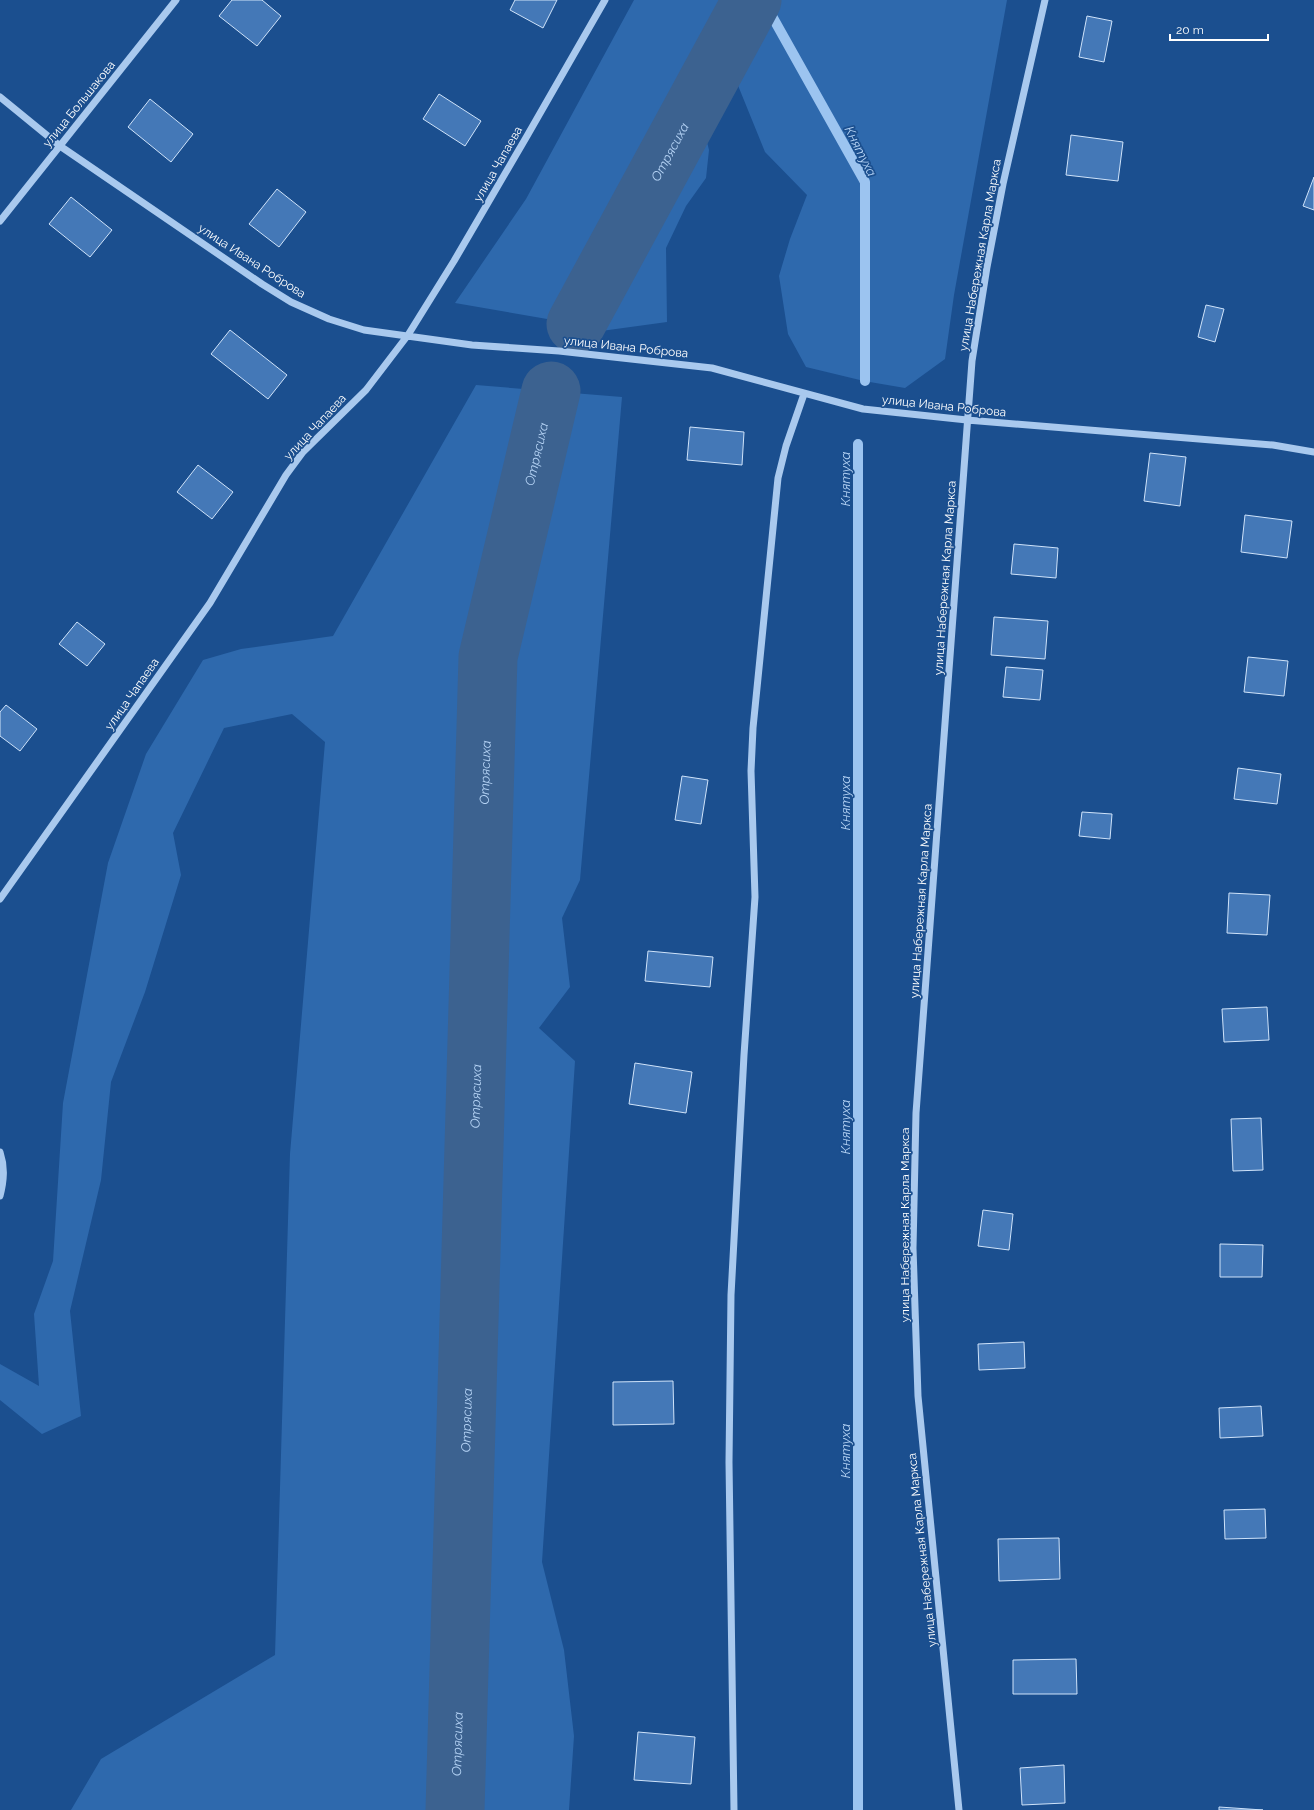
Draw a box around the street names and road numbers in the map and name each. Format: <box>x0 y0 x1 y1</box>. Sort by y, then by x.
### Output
street label: улица Большакова <box>40 58 118 150</box>
street label: улица Чапаева <box>471 124 525 204</box>
street label: улица Набережная Карла Маркса <box>956 158 1004 352</box>
street label: улица Ивана Роброва <box>196 221 308 301</box>
street label: улица Ивана Роброва <box>563 334 689 360</box>
street label: улица Чапаева <box>281 391 349 463</box>
street label: улица Ивана Роброва <box>881 393 1007 419</box>
street label: улица Набережная Карла Маркса <box>931 480 959 676</box>
street label: улица Чапаева <box>102 655 162 733</box>
street label: улица Набережная Карла Маркса <box>907 803 935 999</box>
street label: улица Набережная Карла Маркса <box>898 1128 912 1322</box>
street label: улица Набережная Карла Маркса <box>905 1452 939 1648</box>

